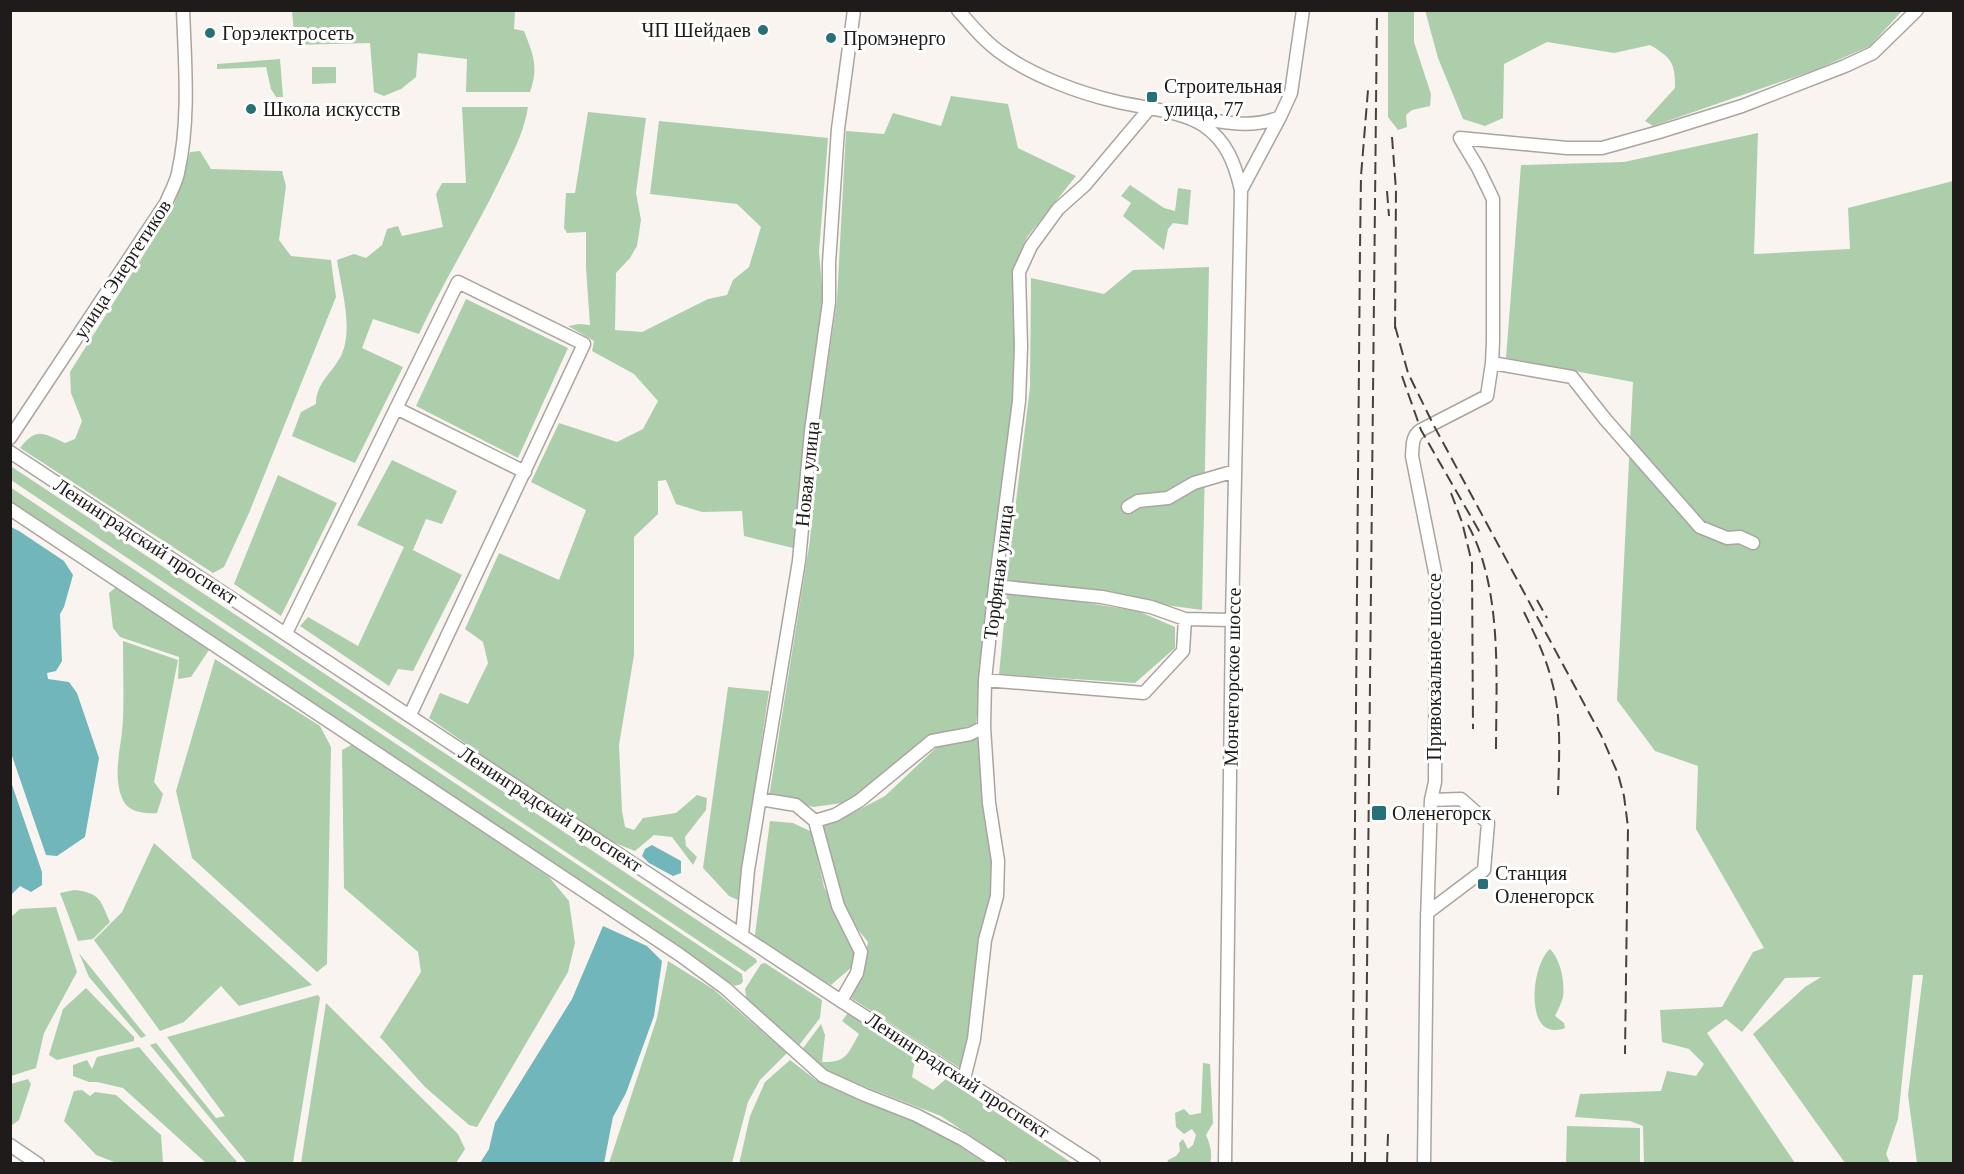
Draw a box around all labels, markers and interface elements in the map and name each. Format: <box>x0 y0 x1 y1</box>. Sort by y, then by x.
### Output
place label: ЧП Шейдаев <box>641 19 751 42</box>
place label: Горэлектросеть <box>222 22 354 45</box>
marker: ЧП Шейдаев <box>756 23 770 37</box>
marker: Горэлектросеть <box>203 26 217 40</box>
place label: Промэнерго <box>843 27 946 50</box>
marker: Промэнерго <box>824 31 838 45</box>
place label: Строительная улица, 77 <box>1164 75 1282 121</box>
marker: Строительная улица, 77 <box>1145 90 1159 104</box>
place label: Школа искусств <box>263 98 400 121</box>
marker: Школа искусств <box>244 102 258 116</box>
street label: улица Энергетиков <box>69 195 176 343</box>
street label: Новая улица <box>791 420 824 528</box>
street label: Ленинградский проспект <box>50 473 242 610</box>
street label: Торфяная улица <box>979 503 1018 641</box>
street label: Привокзальное шоссе <box>1423 573 1446 761</box>
street label: Мончегорское шоссе <box>1219 587 1246 767</box>
street label: Ленинградский проспект <box>455 741 647 878</box>
place label: Оленегорск <box>1392 802 1491 825</box>
marker: Оленегорск <box>1370 804 1388 822</box>
place label: Станция Оленегорск <box>1495 862 1594 908</box>
marker: Станция Оленегорск <box>1476 877 1490 891</box>
street label: Ленинградский проспект <box>862 1007 1054 1144</box>

